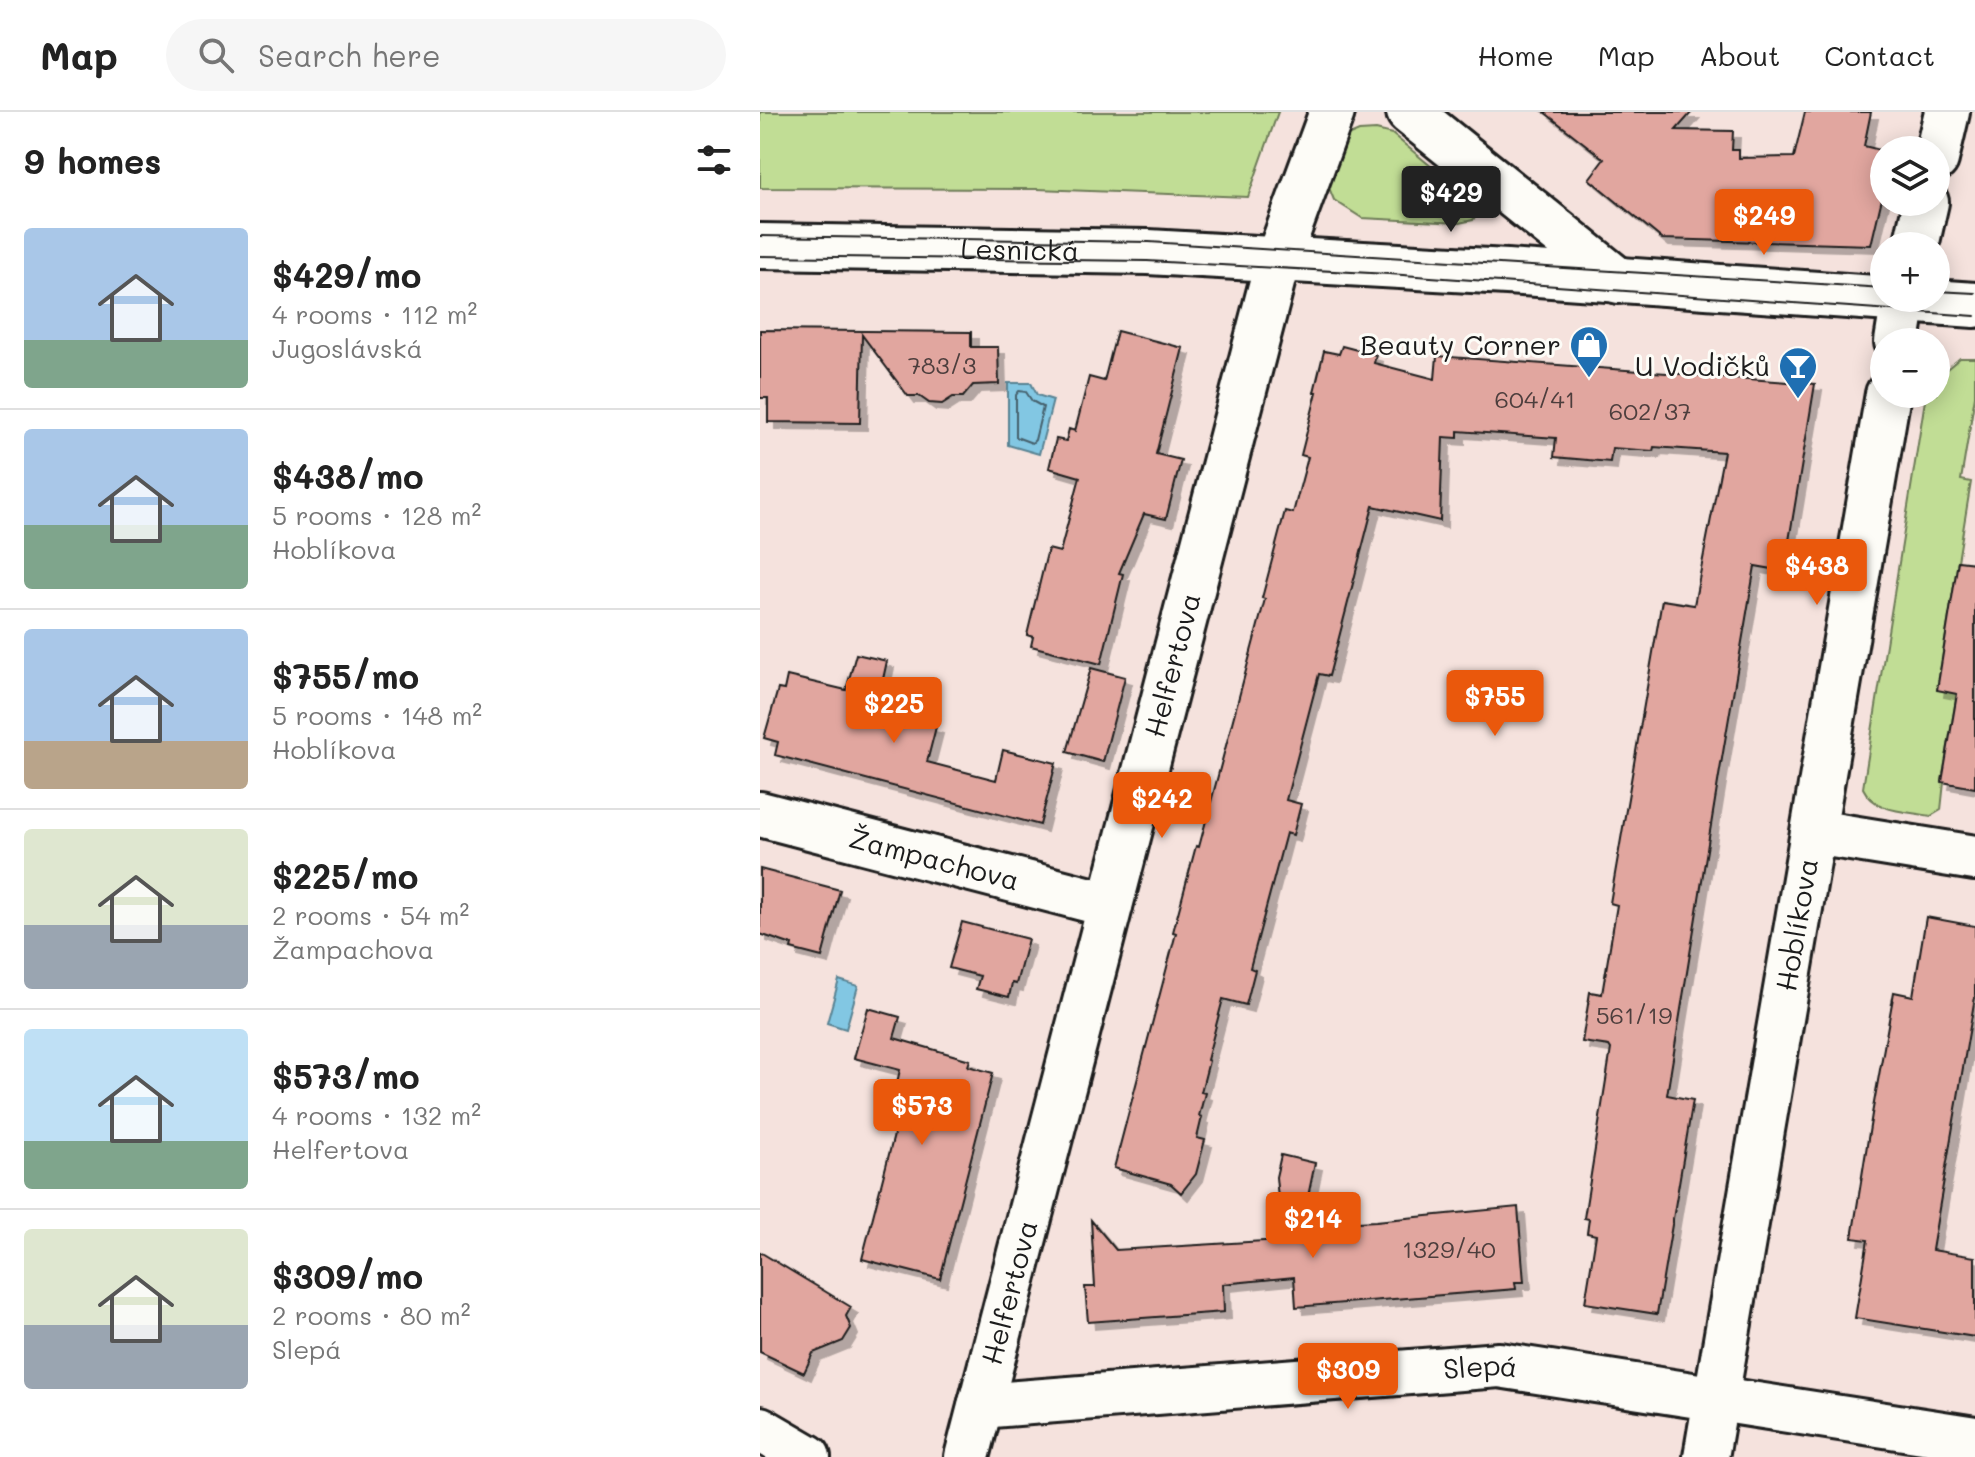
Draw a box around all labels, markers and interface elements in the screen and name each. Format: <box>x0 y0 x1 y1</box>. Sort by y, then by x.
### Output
search box <box>166 19 726 91</box>
text: Map <box>40 30 118 80</box>
icon: search <box>194 33 238 77</box>
text: Search here <box>258 35 441 75</box>
text: Home <box>1478 37 1554 73</box>
text: Map <box>1598 37 1655 73</box>
text: About <box>1699 37 1780 73</box>
text: Contact <box>1824 37 1935 73</box>
map controls <box>1870 136 1950 408</box>
button: layers <box>1870 136 1950 216</box>
text: 9 homes <box>24 138 161 183</box>
icon: filters <box>692 138 736 182</box>
pin: $429 <box>1404 166 1498 234</box>
text: $429 <box>1420 175 1482 209</box>
pin: $249 <box>1717 189 1811 257</box>
text: $249 <box>1733 198 1795 232</box>
street label: Lesnická <box>960 230 1080 268</box>
button: + <box>1870 232 1950 312</box>
text: $429/mo <box>272 252 422 297</box>
icon: home <box>88 260 184 356</box>
text: 4 rooms · 112 m² <box>272 297 477 331</box>
shop icon: Beauty Corner <box>1568 324 1610 379</box>
place label: Beauty Corner <box>1360 326 1561 362</box>
button: − <box>1870 328 1950 408</box>
text: Jugoslávská <box>272 331 423 365</box>
bar icon: U Vodičků <box>1777 345 1819 400</box>
place label: U Vodičků <box>1635 347 1770 383</box>
house number: 783/3 <box>908 349 976 380</box>
house number: 604/41 <box>1495 383 1575 414</box>
house number: 602/37 <box>1609 395 1691 426</box>
text: $438/mo <box>272 453 424 498</box>
icon: home <box>88 461 184 557</box>
text: 5 rooms · 128 m² <box>272 498 481 532</box>
text: Hoblíkova <box>272 532 396 566</box>
pin: $438 <box>1770 539 1864 607</box>
text: $438 <box>1785 548 1849 582</box>
street label: Helfertova <box>1136 589 1208 741</box>
text: $755/mo <box>272 653 419 698</box>
icon: home <box>88 661 184 757</box>
pin: $755 <box>1448 670 1542 738</box>
pin: $225 <box>847 677 941 745</box>
text: $755 <box>1465 679 1525 713</box>
text: $225 <box>864 686 924 720</box>
text: 5 rooms · 148 m² <box>272 698 482 732</box>
text: Hoblíkova <box>272 732 396 766</box>
pin: $242 <box>1115 772 1209 840</box>
text: $242 <box>1131 781 1193 815</box>
street label: Žampachova <box>845 819 1023 898</box>
text: $225/mo <box>272 853 418 898</box>
street label: Hoblíkova <box>1767 855 1825 994</box>
icon: home <box>88 861 184 957</box>
text: 2 rooms · 54 m² <box>272 898 469 932</box>
text: Žampachova <box>272 932 434 966</box>
house number: 561/19 <box>1596 999 1672 1030</box>
text: $573/mo <box>272 1053 420 1098</box>
icon: home <box>88 1061 184 1157</box>
pin: $573 <box>875 1079 969 1147</box>
text: $573 <box>891 1088 953 1122</box>
text: 4 rooms · 132 m² <box>272 1098 481 1132</box>
text: Helfertova <box>272 1132 409 1166</box>
pin: $214 <box>1266 1192 1360 1260</box>
text: $214 <box>1284 1201 1342 1235</box>
street label: Helfertova <box>973 1216 1045 1368</box>
house number: 1329/40 <box>1402 1233 1496 1264</box>
text: $309/mo <box>272 1253 423 1298</box>
icon: home <box>88 1261 184 1357</box>
text: 2 rooms · 80 m² <box>272 1298 471 1332</box>
text: Slepá <box>272 1332 342 1366</box>
pin: $309 <box>1301 1343 1395 1411</box>
street label: Slepá <box>1442 1346 1521 1386</box>
text: $309 <box>1316 1352 1380 1386</box>

